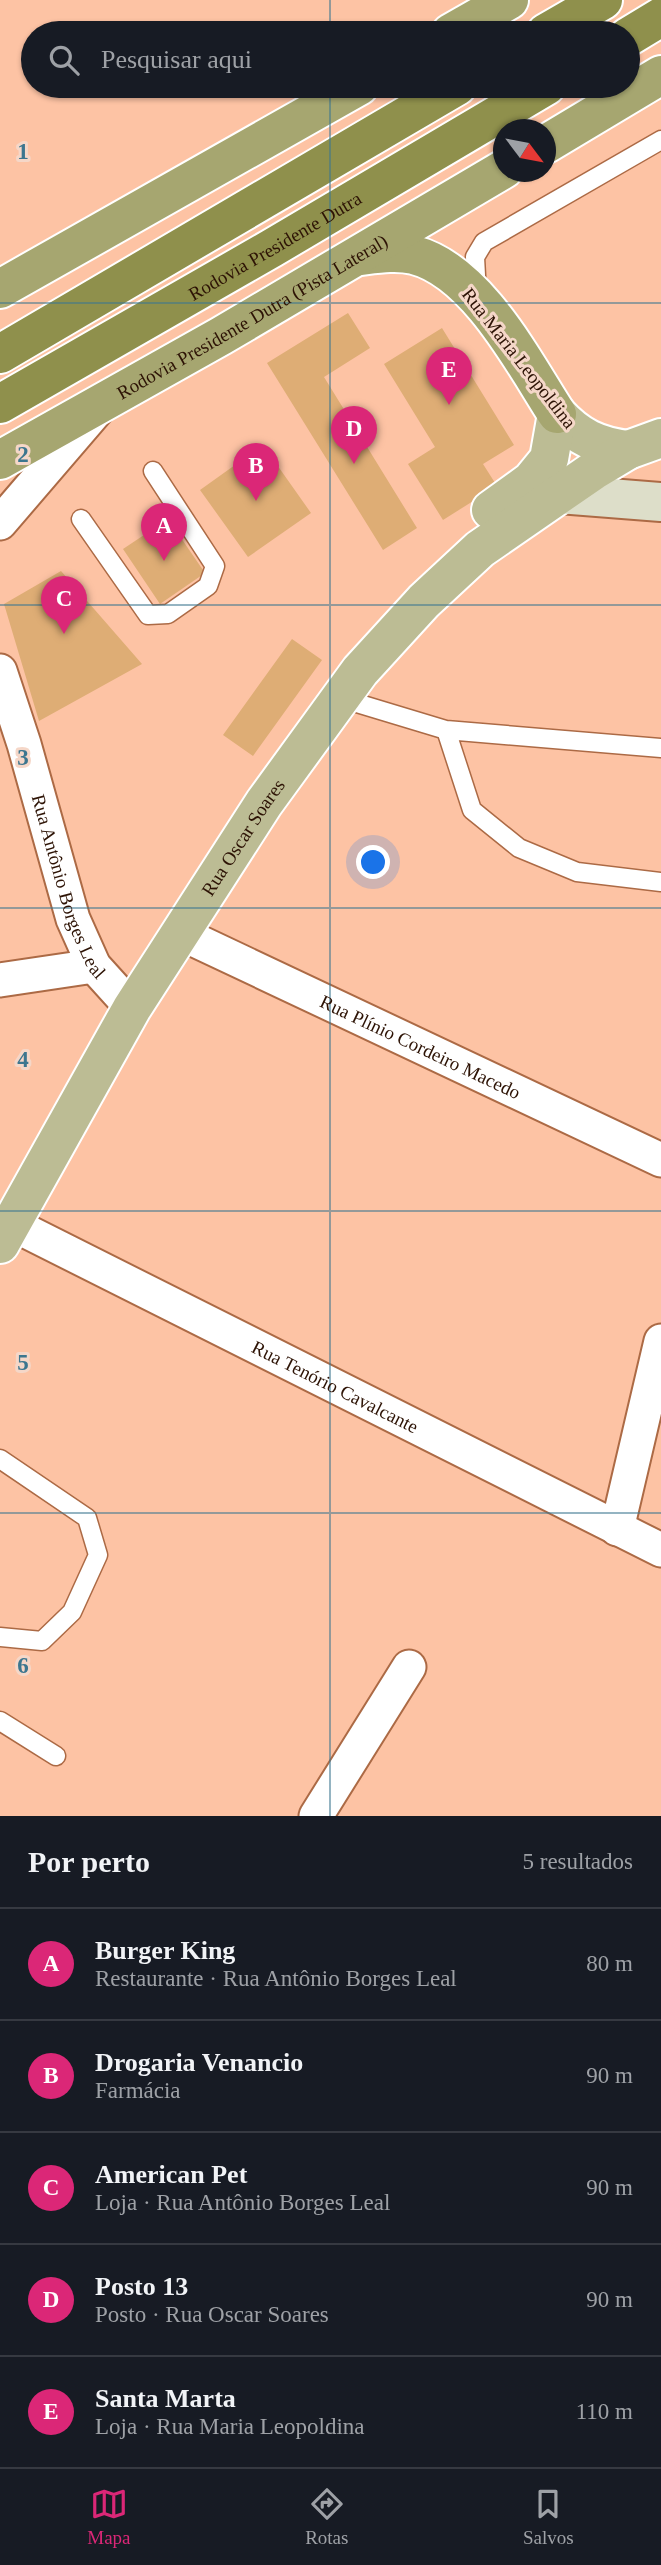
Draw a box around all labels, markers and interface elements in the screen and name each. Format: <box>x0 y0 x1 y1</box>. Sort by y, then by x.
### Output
search box <box>21 21 640 98</box>
icon: search <box>45 41 83 79</box>
text: Pesquisar aqui <box>101 45 252 74</box>
north arrow <box>493 119 556 182</box>
text: 1 <box>17 139 29 164</box>
street label: Rodovia Presidente Dutra <box>185 187 365 304</box>
street label: Rodovia Presidente Dutra (Pista Lateral) <box>113 230 392 403</box>
street label: Rua Maria Leopoldina <box>458 284 581 433</box>
pin: E <box>426 347 472 405</box>
pin: D <box>331 406 377 464</box>
text: 2 <box>17 442 29 467</box>
pin: B <box>233 443 279 501</box>
pin: A <box>141 503 187 561</box>
pin: C <box>41 576 87 634</box>
text: 3 <box>17 745 29 770</box>
street label: Rua Oscar Soares <box>197 775 289 899</box>
street label: Rua Antônio Borges Leal <box>28 792 110 982</box>
your location <box>356 845 390 879</box>
street label: Rua Plínio Cordeiro Macedo <box>317 990 524 1103</box>
text: 4 <box>17 1047 29 1072</box>
street label: Rua Tenório Cavalcante <box>249 1336 422 1437</box>
text: 5 <box>17 1350 29 1375</box>
text: 6 <box>17 1653 29 1678</box>
text: Por perto <box>28 1845 150 1878</box>
text: 5 resultados <box>522 1849 633 1874</box>
text: Burger King <box>95 1936 235 1965</box>
text: A <box>43 1951 59 1976</box>
text: 80 m <box>586 1951 633 1976</box>
text: Restaurante · Rua Antônio Borges Leal <box>95 1966 457 1991</box>
text: Drogaria Venancio <box>95 2048 303 2077</box>
text: B <box>43 2063 59 2088</box>
text: 90 m <box>586 2063 633 2088</box>
text: Farmácia <box>95 2078 181 2103</box>
text: American Pet <box>95 2160 247 2189</box>
text: C <box>43 2175 59 2200</box>
text: 90 m <box>586 2175 633 2200</box>
text: Loja · Rua Antônio Borges Leal <box>95 2190 390 2215</box>
text: Posto 13 <box>95 2272 188 2301</box>
text: D <box>43 2287 59 2312</box>
text: 90 m <box>586 2287 633 2312</box>
text: Posto · Rua Oscar Soares <box>95 2302 329 2327</box>
text: Santa Marta <box>95 2384 236 2413</box>
text: E <box>43 2399 59 2424</box>
text: 110 m <box>576 2399 633 2424</box>
text: Loja · Rua Maria Leopoldina <box>95 2414 365 2439</box>
tab: Mapa <box>87 2485 131 2549</box>
tab: Rotas <box>305 2485 348 2549</box>
tab: Salvos <box>523 2485 574 2549</box>

